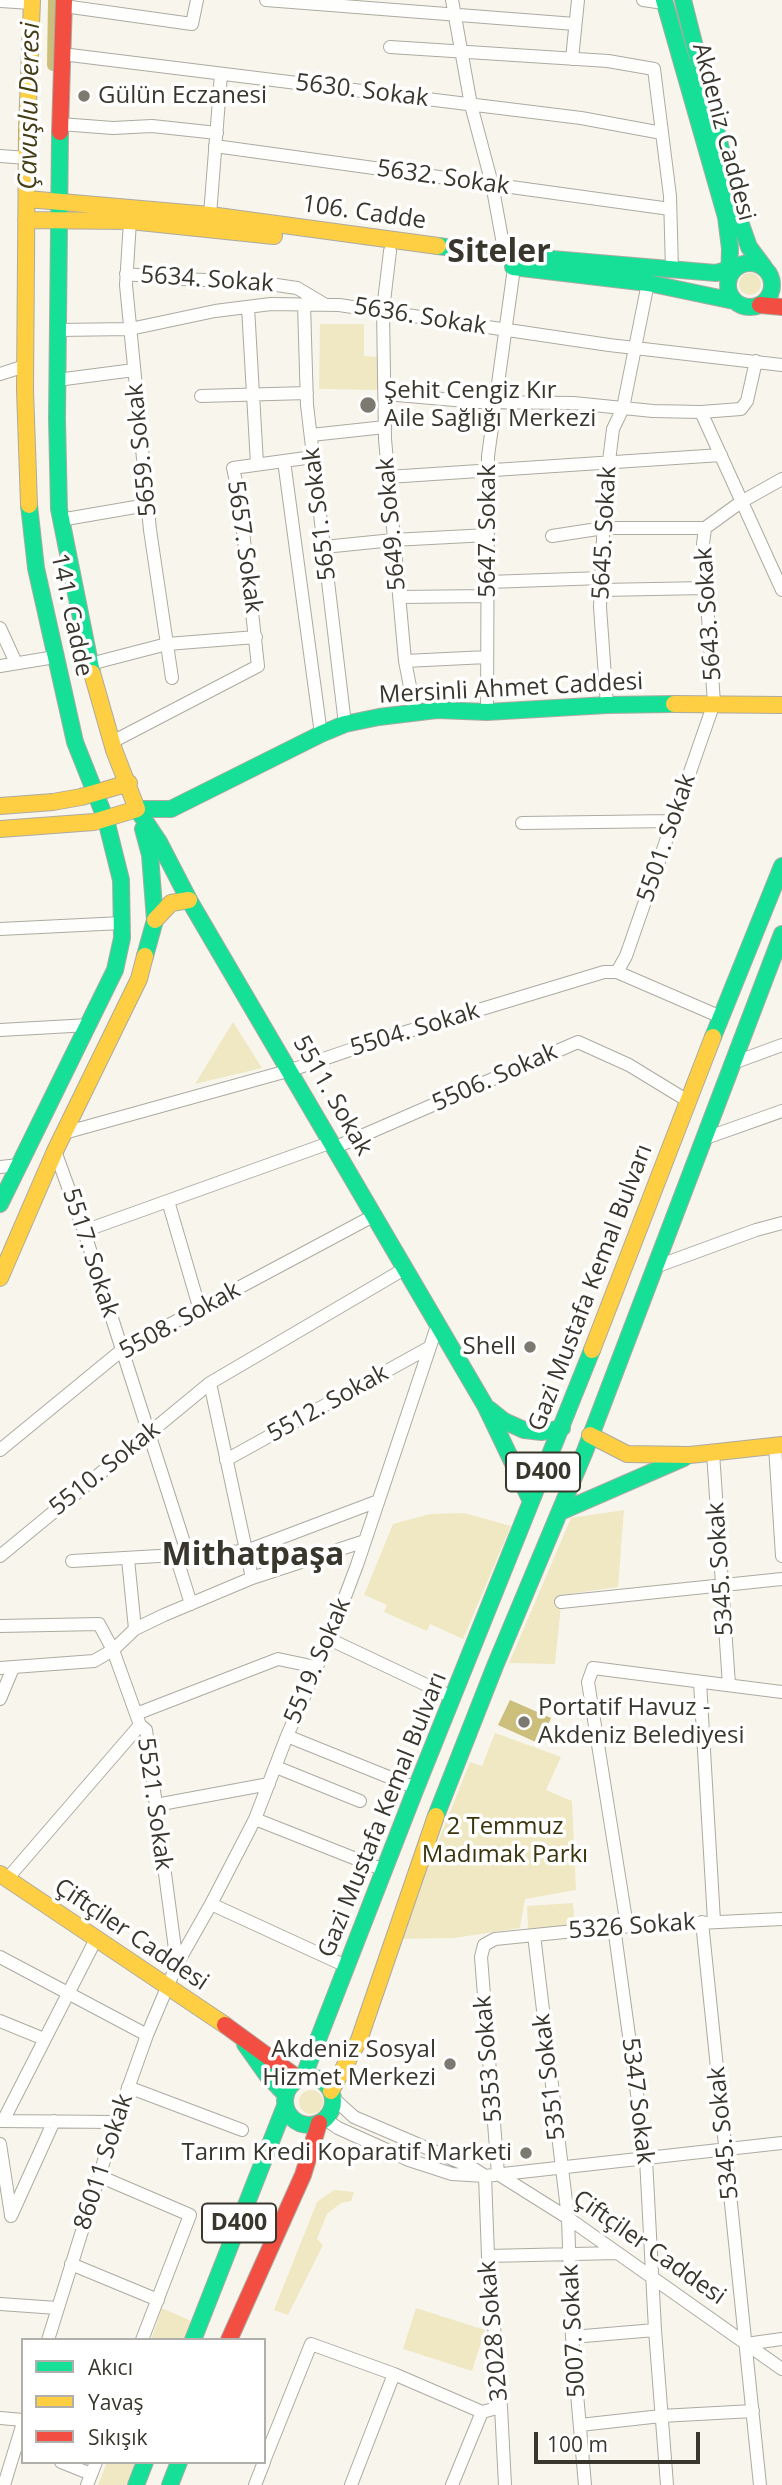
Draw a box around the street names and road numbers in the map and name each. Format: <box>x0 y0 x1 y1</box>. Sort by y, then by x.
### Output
street label: Akdeniz Caddesi <box>685 40 761 224</box>
street label: 5630. Sokak <box>294 69 430 113</box>
street label: 5632. Sokak <box>375 154 511 202</box>
street label: 106. Cadde <box>300 190 428 236</box>
street label: 5634. Sokak <box>139 261 275 299</box>
street label: 5636. Sokak <box>352 292 488 342</box>
street label: 5659. Sokak <box>121 382 163 518</box>
street label: 5651. Sokak <box>298 446 342 582</box>
street label: 5649. Sokak <box>372 456 412 592</box>
street label: 5647. Sokak <box>474 464 502 598</box>
street label: 5645. Sokak <box>587 466 623 600</box>
street label: 5657. Sokak <box>220 479 268 615</box>
street label: 5643. Sokak <box>690 546 728 682</box>
street label: 141. Cadde <box>44 551 98 679</box>
street label: Mersinli Ahmet Caddesi <box>378 668 644 710</box>
street label: 5501. Sokak <box>632 770 702 906</box>
street label: 5504. Sokak <box>347 997 483 1063</box>
street label: 5511. Sokak <box>286 1031 378 1161</box>
street label: 5506. Sokak <box>428 1038 562 1118</box>
street label: Gazi Mustafa Kemal Bulvarı <box>523 1140 659 1436</box>
street label: 5517. Sokak <box>56 1185 124 1321</box>
street label: 5508. Sokak <box>115 1276 245 1366</box>
street label: 5512. Sokak <box>263 1359 393 1449</box>
street label: 5510. Sokak <box>44 1416 166 1522</box>
road number: D400 <box>506 1452 580 1492</box>
street label: 5345. Sokak <box>702 1501 740 1637</box>
street label: 5519. Sokak <box>279 1594 357 1728</box>
street label: Gazi Mustafa Kemal Bulvarı <box>313 1668 453 1962</box>
street label: 5521. Sokak <box>130 1736 178 1872</box>
street label: Çiftçiler Caddesi <box>48 1873 214 1997</box>
street label: 5326 Sokak <box>568 1908 696 1946</box>
street label: 5353 Sokak <box>469 1994 509 2124</box>
street label: 5351 Sokak <box>528 2012 572 2142</box>
street label: 5347 Sokak <box>615 2036 659 2166</box>
street label: 5345. Sokak <box>703 2065 745 2201</box>
street label: 86011 Sokak <box>69 2091 139 2233</box>
street label: Çiftçiler Caddesi <box>567 2185 731 2311</box>
road number: D400 <box>202 2204 276 2242</box>
street label: 32028 Sokak <box>474 2260 514 2402</box>
street label: 5007. Sokak <box>556 2264 592 2398</box>

